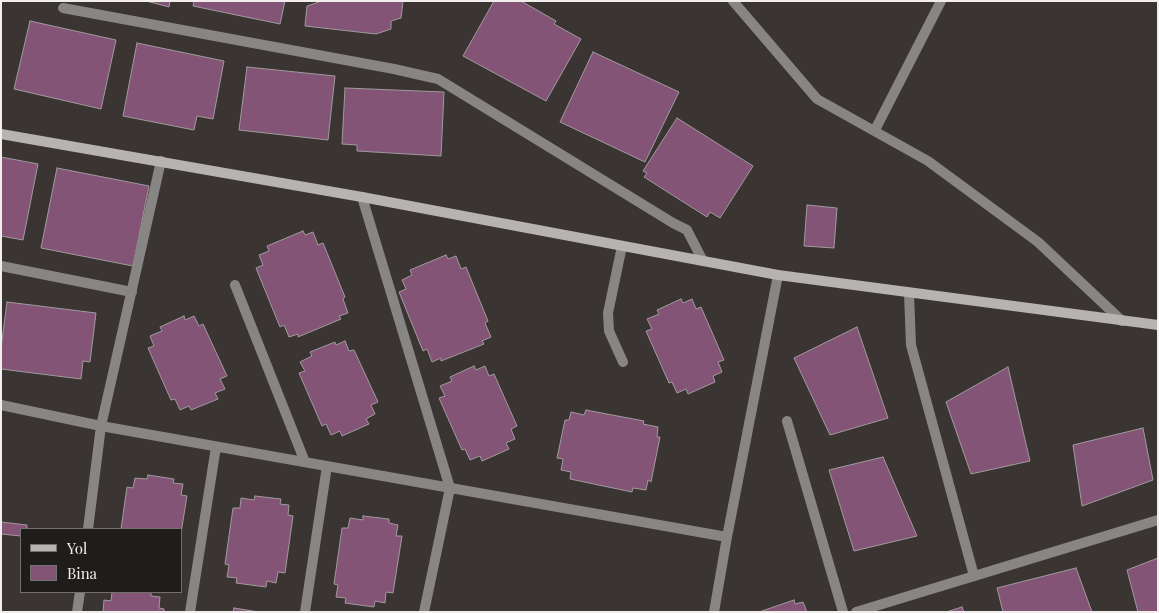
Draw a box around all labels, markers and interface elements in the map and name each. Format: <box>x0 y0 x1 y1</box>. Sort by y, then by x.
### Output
legend <box>20 528 182 593</box>
text: Yol <box>67 538 87 558</box>
text: Bina <box>67 563 97 583</box>

